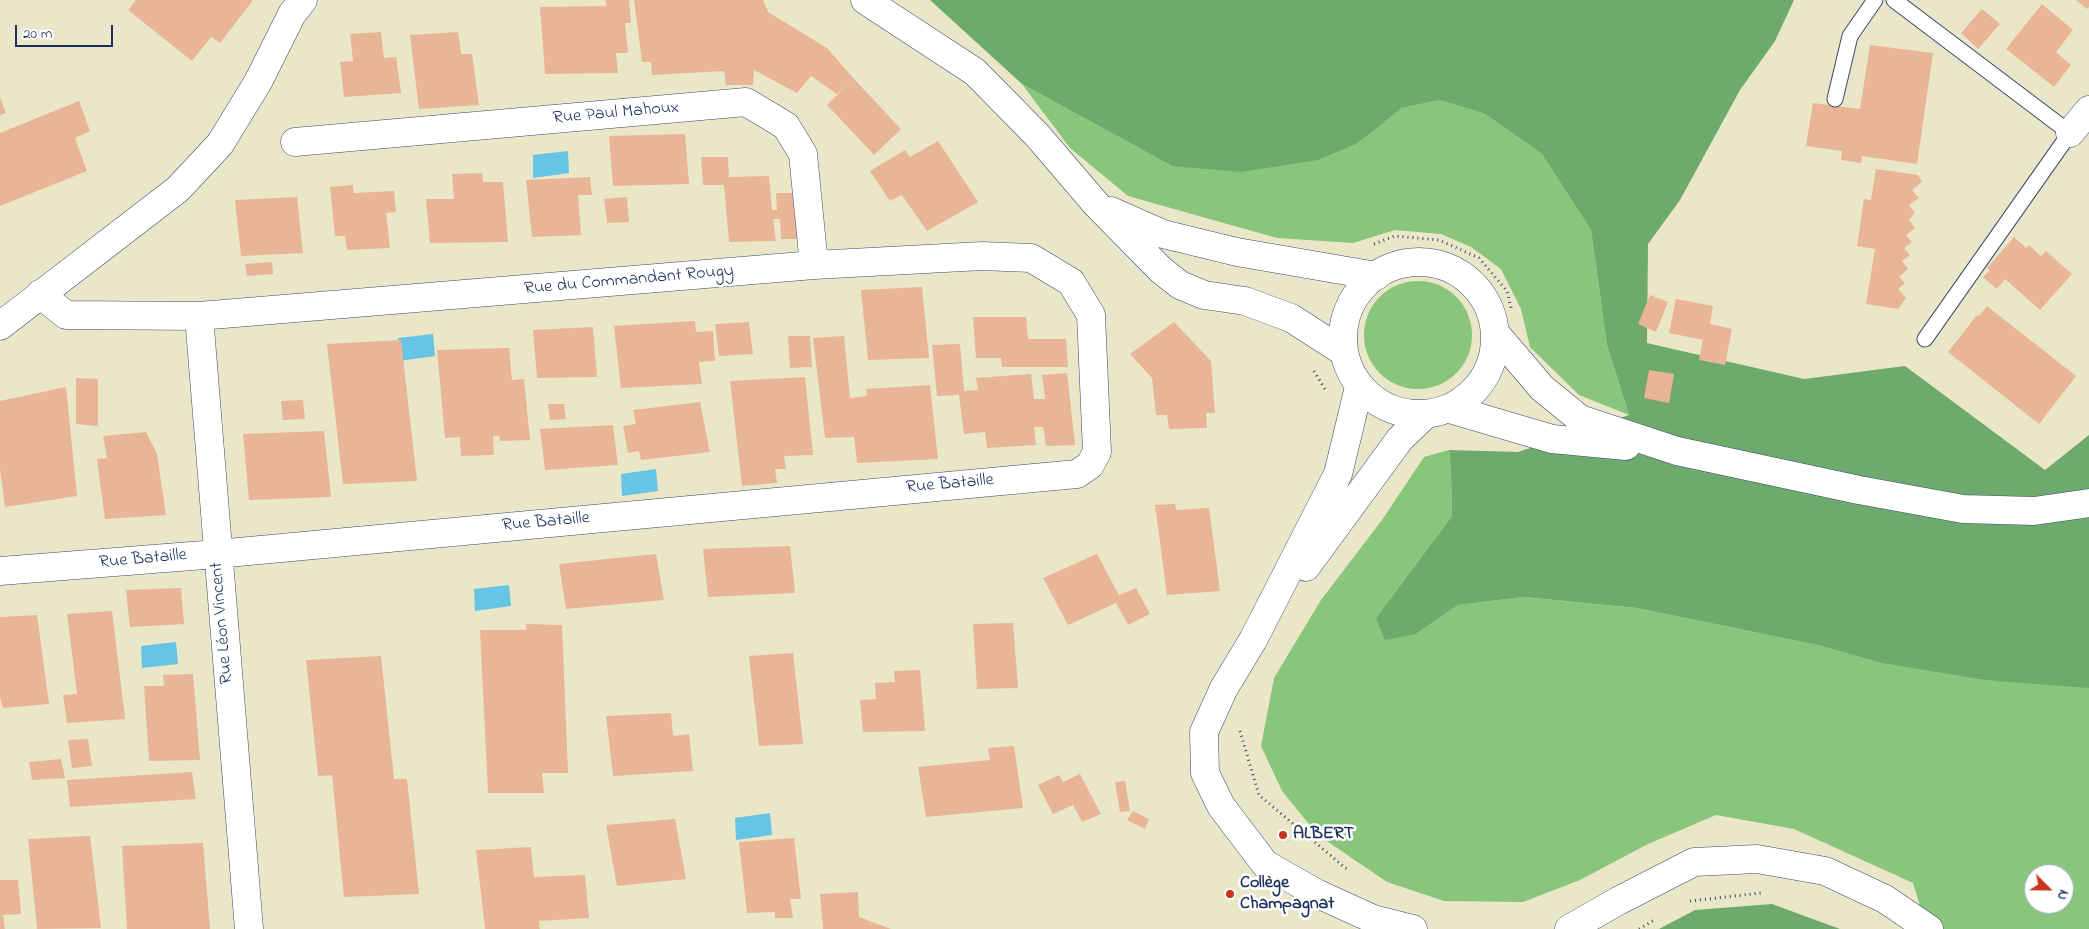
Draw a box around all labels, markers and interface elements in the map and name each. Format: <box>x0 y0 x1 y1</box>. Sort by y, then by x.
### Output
scale bar <box>18 15 115 47</box>
text: 20 m <box>23 23 52 45</box>
street label: Rue Paul Mahoux <box>552 98 680 130</box>
street label: Rue du Commandant Rougy <box>523 261 735 301</box>
street label: Rue Bataille <box>905 470 995 500</box>
street label: Rue Bataille <box>501 508 591 538</box>
street label: Rue Bataille <box>98 545 188 575</box>
street label: Rue Léon Vincent <box>207 561 239 685</box>
place label: ALBERT <box>1293 824 1354 846</box>
marker: ALBERT <box>1277 829 1289 841</box>
north arrow <box>2024 864 2074 914</box>
place label: Collège Champagnat <box>1240 873 1334 916</box>
text: N <box>2051 886 2074 903</box>
marker: Collège Champagnat <box>1224 888 1236 900</box>

